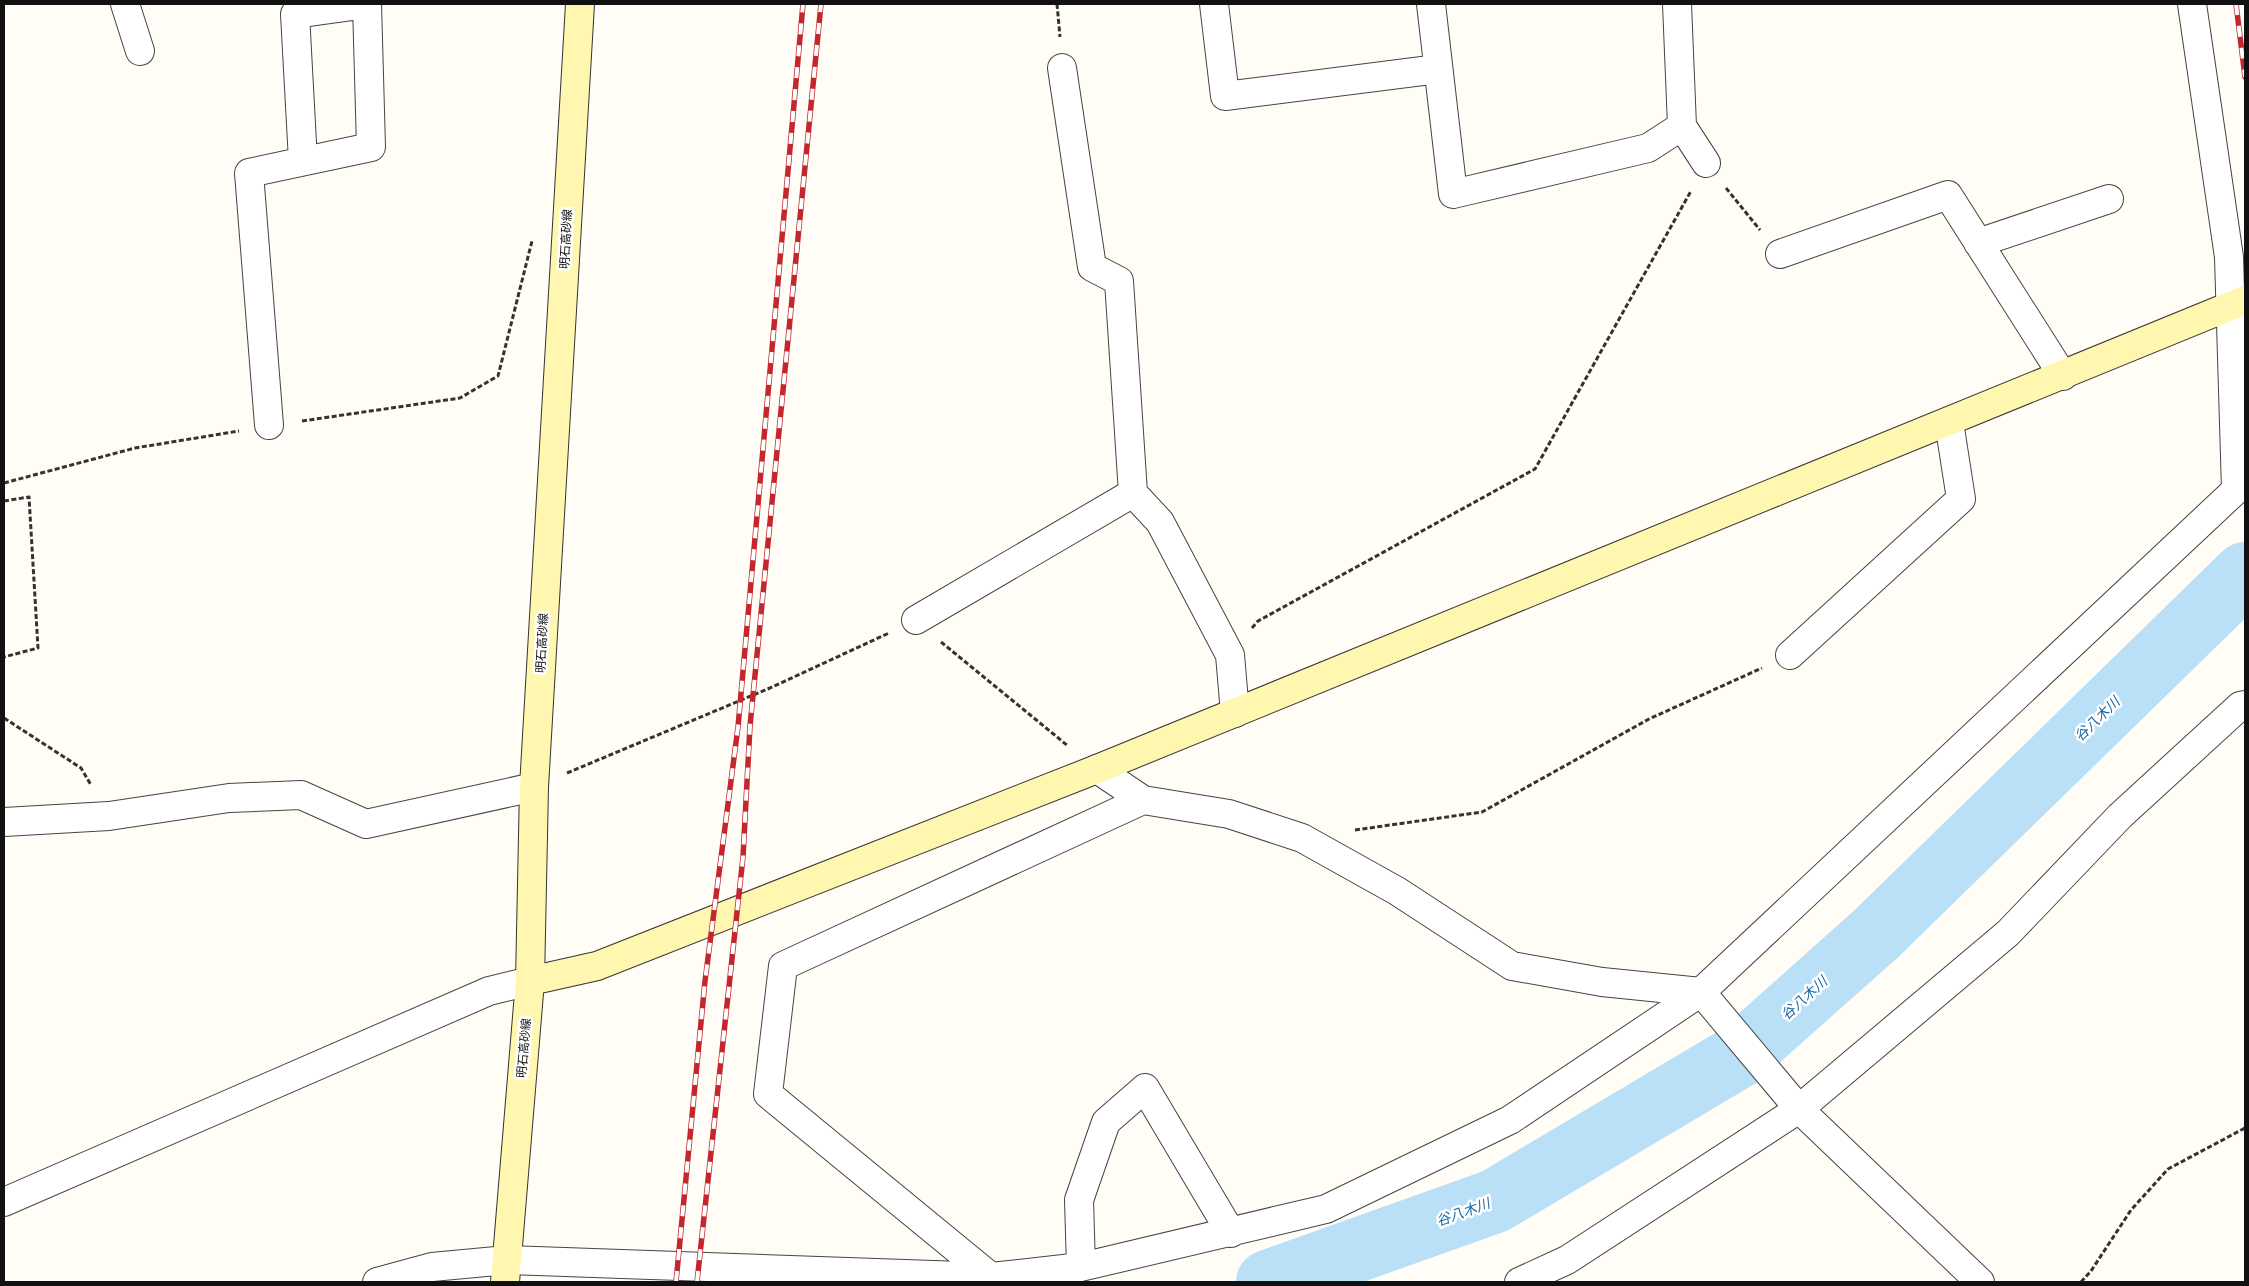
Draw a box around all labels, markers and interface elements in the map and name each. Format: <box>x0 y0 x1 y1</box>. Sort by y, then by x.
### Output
street label: 明石高砂線 <box>554 209 575 269</box>
street label: 明石高砂線 <box>530 613 551 673</box>
water label: 谷八木川 <box>2069 690 2125 745</box>
water label: 谷八木川 <box>1776 970 1832 1023</box>
street label: 明石高砂線 <box>511 1017 534 1079</box>
water label: 谷八木川 <box>1433 1191 1494 1230</box>

